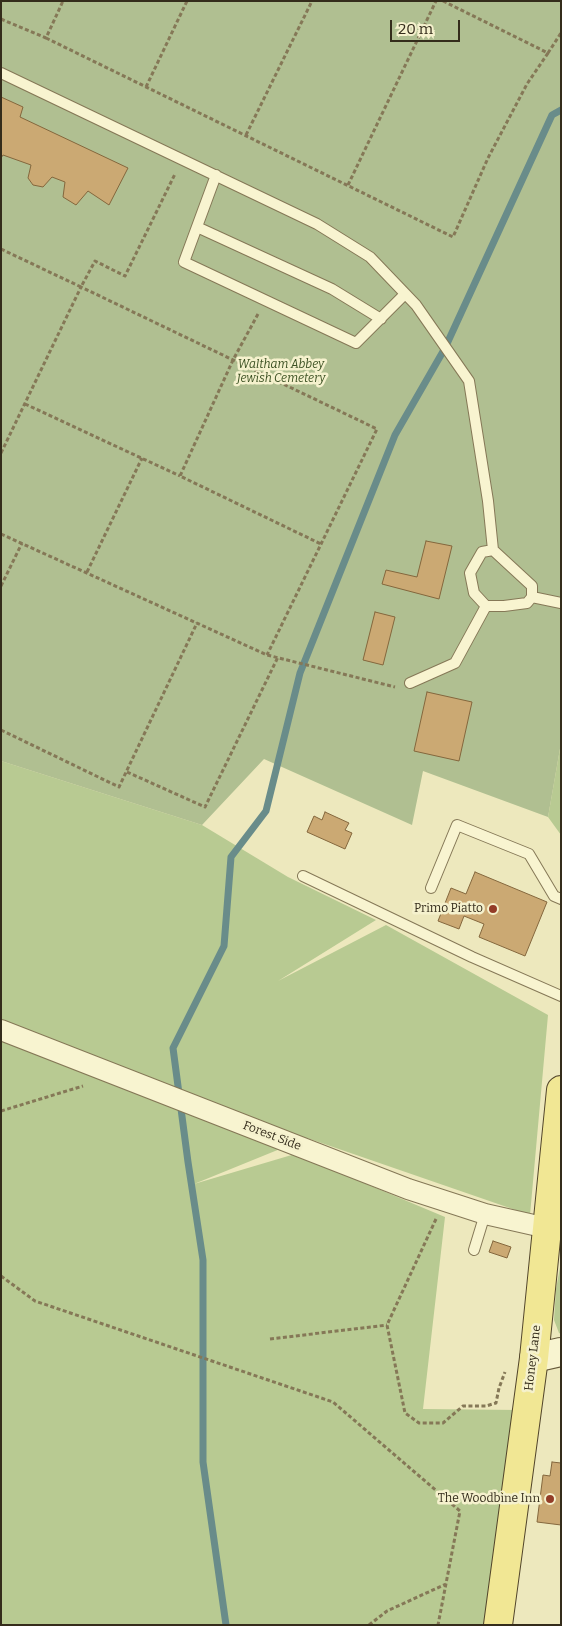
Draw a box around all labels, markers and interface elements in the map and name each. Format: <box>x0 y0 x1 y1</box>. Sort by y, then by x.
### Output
scale bar <box>392 10 462 42</box>
text: 20 m <box>398 20 433 38</box>
park label: Waltham Abbey Jewish Cemetery <box>237 358 325 386</box>
place label: Primo Piatto <box>414 902 483 916</box>
marker: Primo Piatto <box>487 903 499 915</box>
street label: Forest Side <box>241 1118 303 1154</box>
street label: Honey Lane <box>522 1324 544 1392</box>
place label: The Woodbine Inn <box>438 1492 540 1506</box>
marker: The Woodbine Inn <box>544 1493 556 1505</box>

